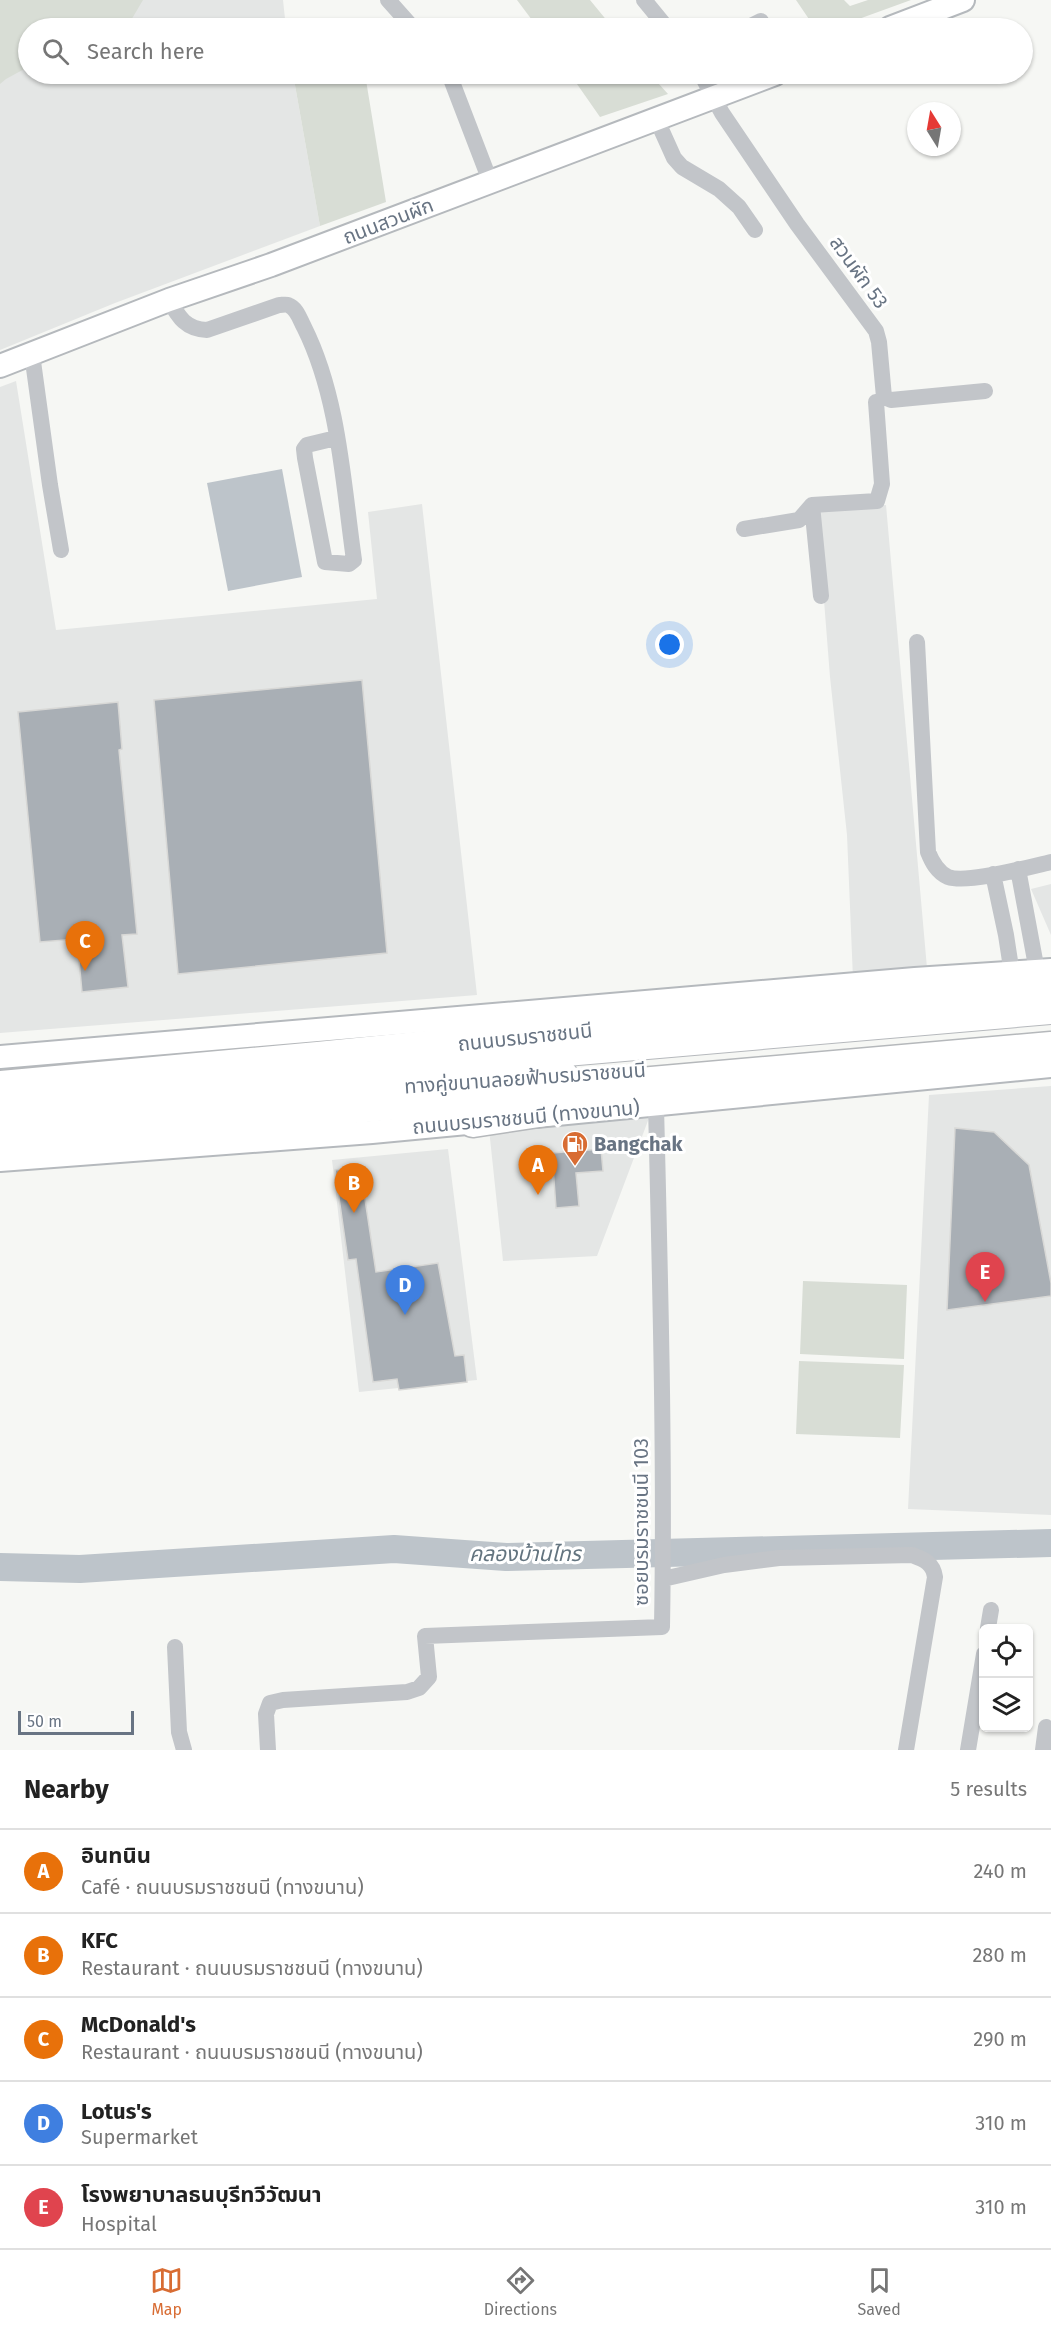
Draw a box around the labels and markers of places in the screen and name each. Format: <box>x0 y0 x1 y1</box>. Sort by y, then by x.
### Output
pin: C <box>66 922 104 971</box>
fuel station icon: Bangchak <box>560 1129 590 1167</box>
place label: Bangchak <box>594 1132 683 1156</box>
pin: A <box>518 1146 558 1195</box>
pin: B <box>334 1164 374 1213</box>
pin: E <box>966 1252 1004 1302</box>
pin: D <box>386 1266 424 1315</box>

